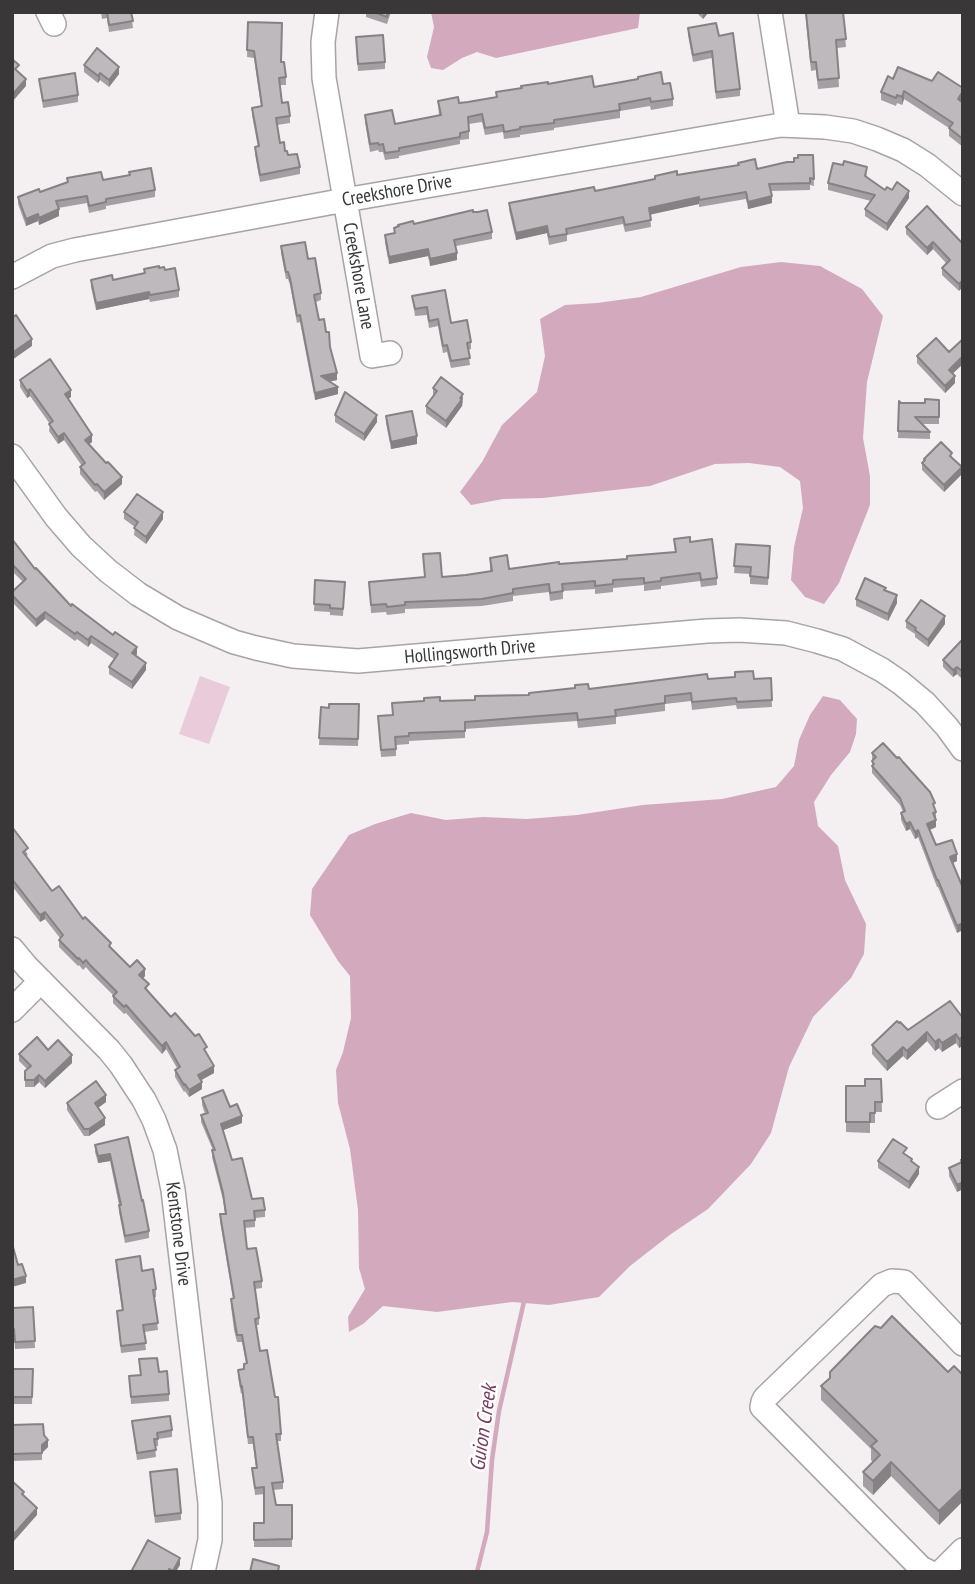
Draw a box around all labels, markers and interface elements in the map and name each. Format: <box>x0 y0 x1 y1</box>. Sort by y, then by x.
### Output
street label: Creekshore Drive <box>340 170 454 212</box>
street label: Creekshore Lane <box>337 221 379 331</box>
street label: Hollingsworth Drive <box>404 635 536 669</box>
street label: Kentstone Drive <box>160 1181 196 1287</box>
water label: Guion Creek <box>465 1383 503 1473</box>

